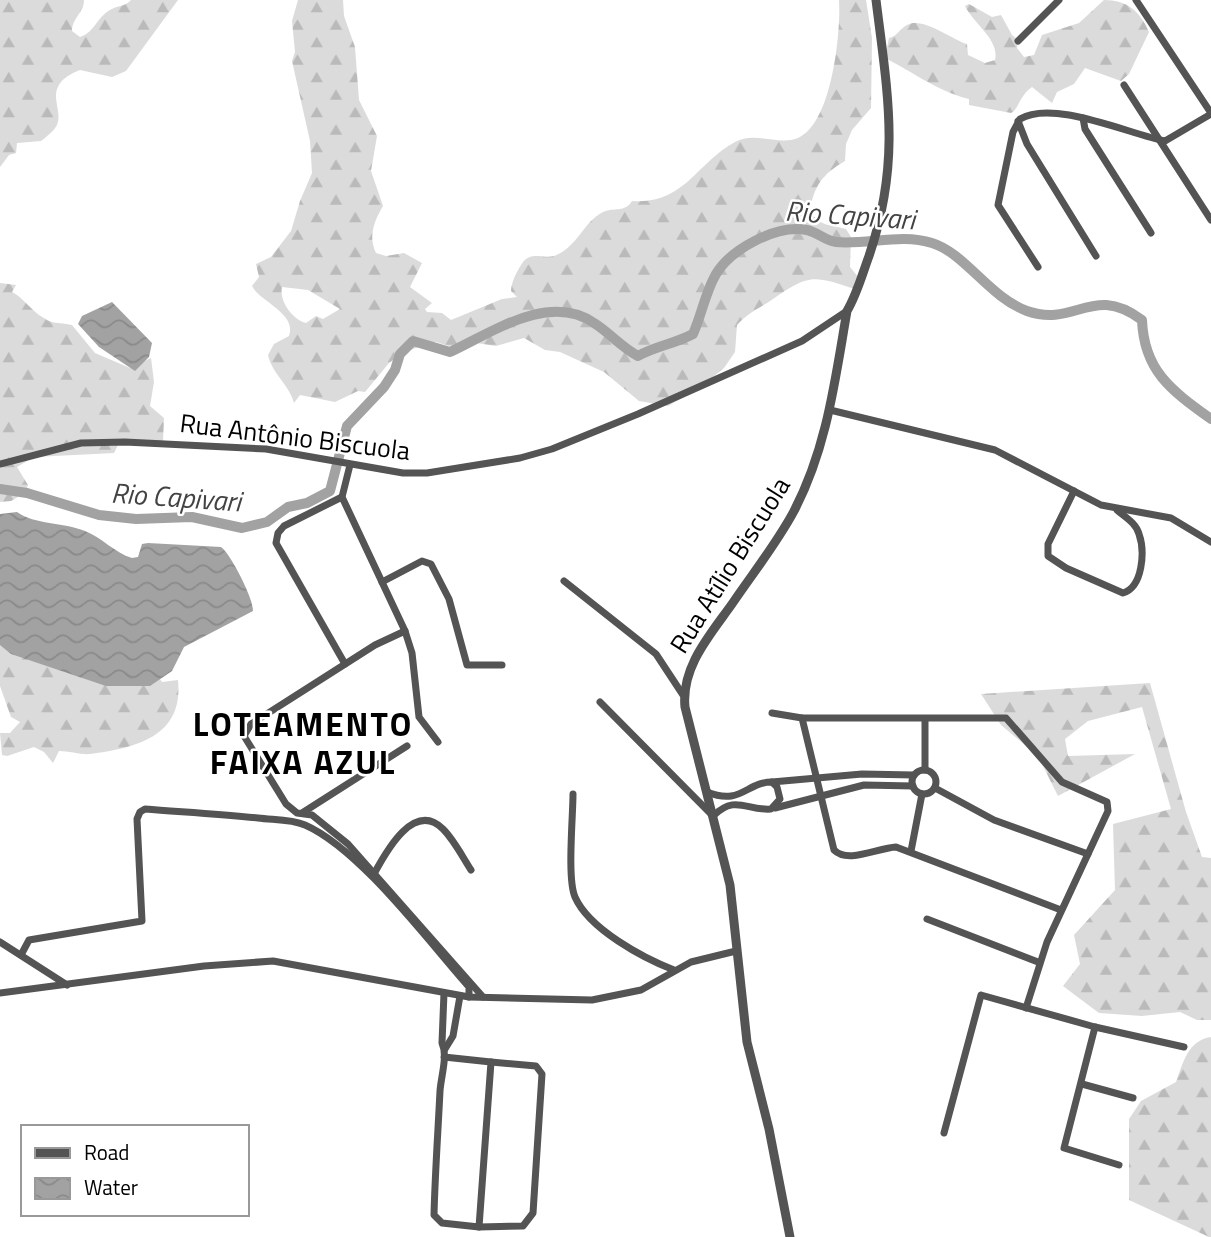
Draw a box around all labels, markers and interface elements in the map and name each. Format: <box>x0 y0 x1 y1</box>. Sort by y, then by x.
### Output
water label: Rio Capivari <box>784 189 920 241</box>
street label: Rua Antônio Biscuola <box>178 403 412 470</box>
street label: Rua Atílio Biscuola <box>660 469 799 660</box>
water label: Rio Capivari <box>110 471 246 523</box>
district label: LOTEAMENTO FAIXA AZUL <box>193 699 413 787</box>
legend <box>21 1125 248 1216</box>
text: Road <box>84 1136 129 1168</box>
text: Water <box>84 1171 138 1203</box>

